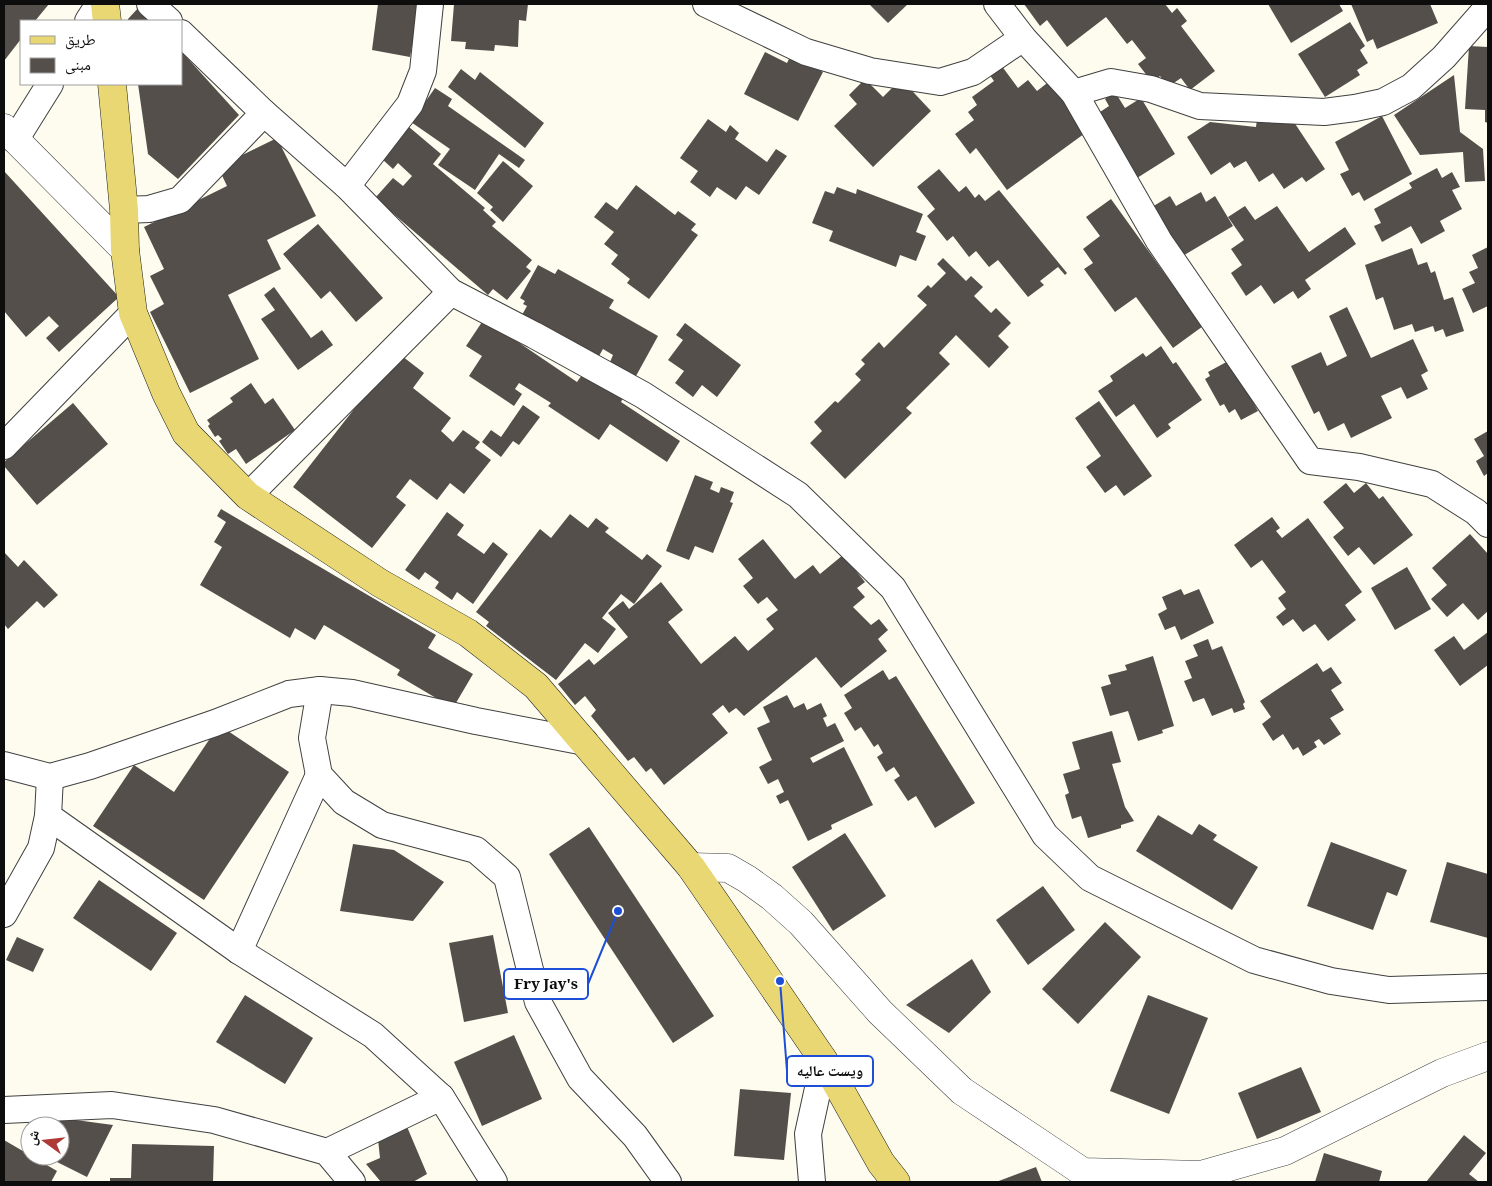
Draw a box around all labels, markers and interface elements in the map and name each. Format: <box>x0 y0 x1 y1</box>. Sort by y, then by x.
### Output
legend <box>20 20 182 85</box>
text: طريق <box>65 29 96 55</box>
text: مبنى <box>65 54 91 80</box>
callout: Fry Jay's <box>504 969 588 999</box>
text: Fry Jay's <box>514 973 578 999</box>
callout: ويست عاليه <box>787 1056 873 1086</box>
text: ويست عاليه <box>797 1060 863 1086</box>
north arrow <box>20 1116 70 1166</box>
text: ش <box>21 1128 48 1148</box>

